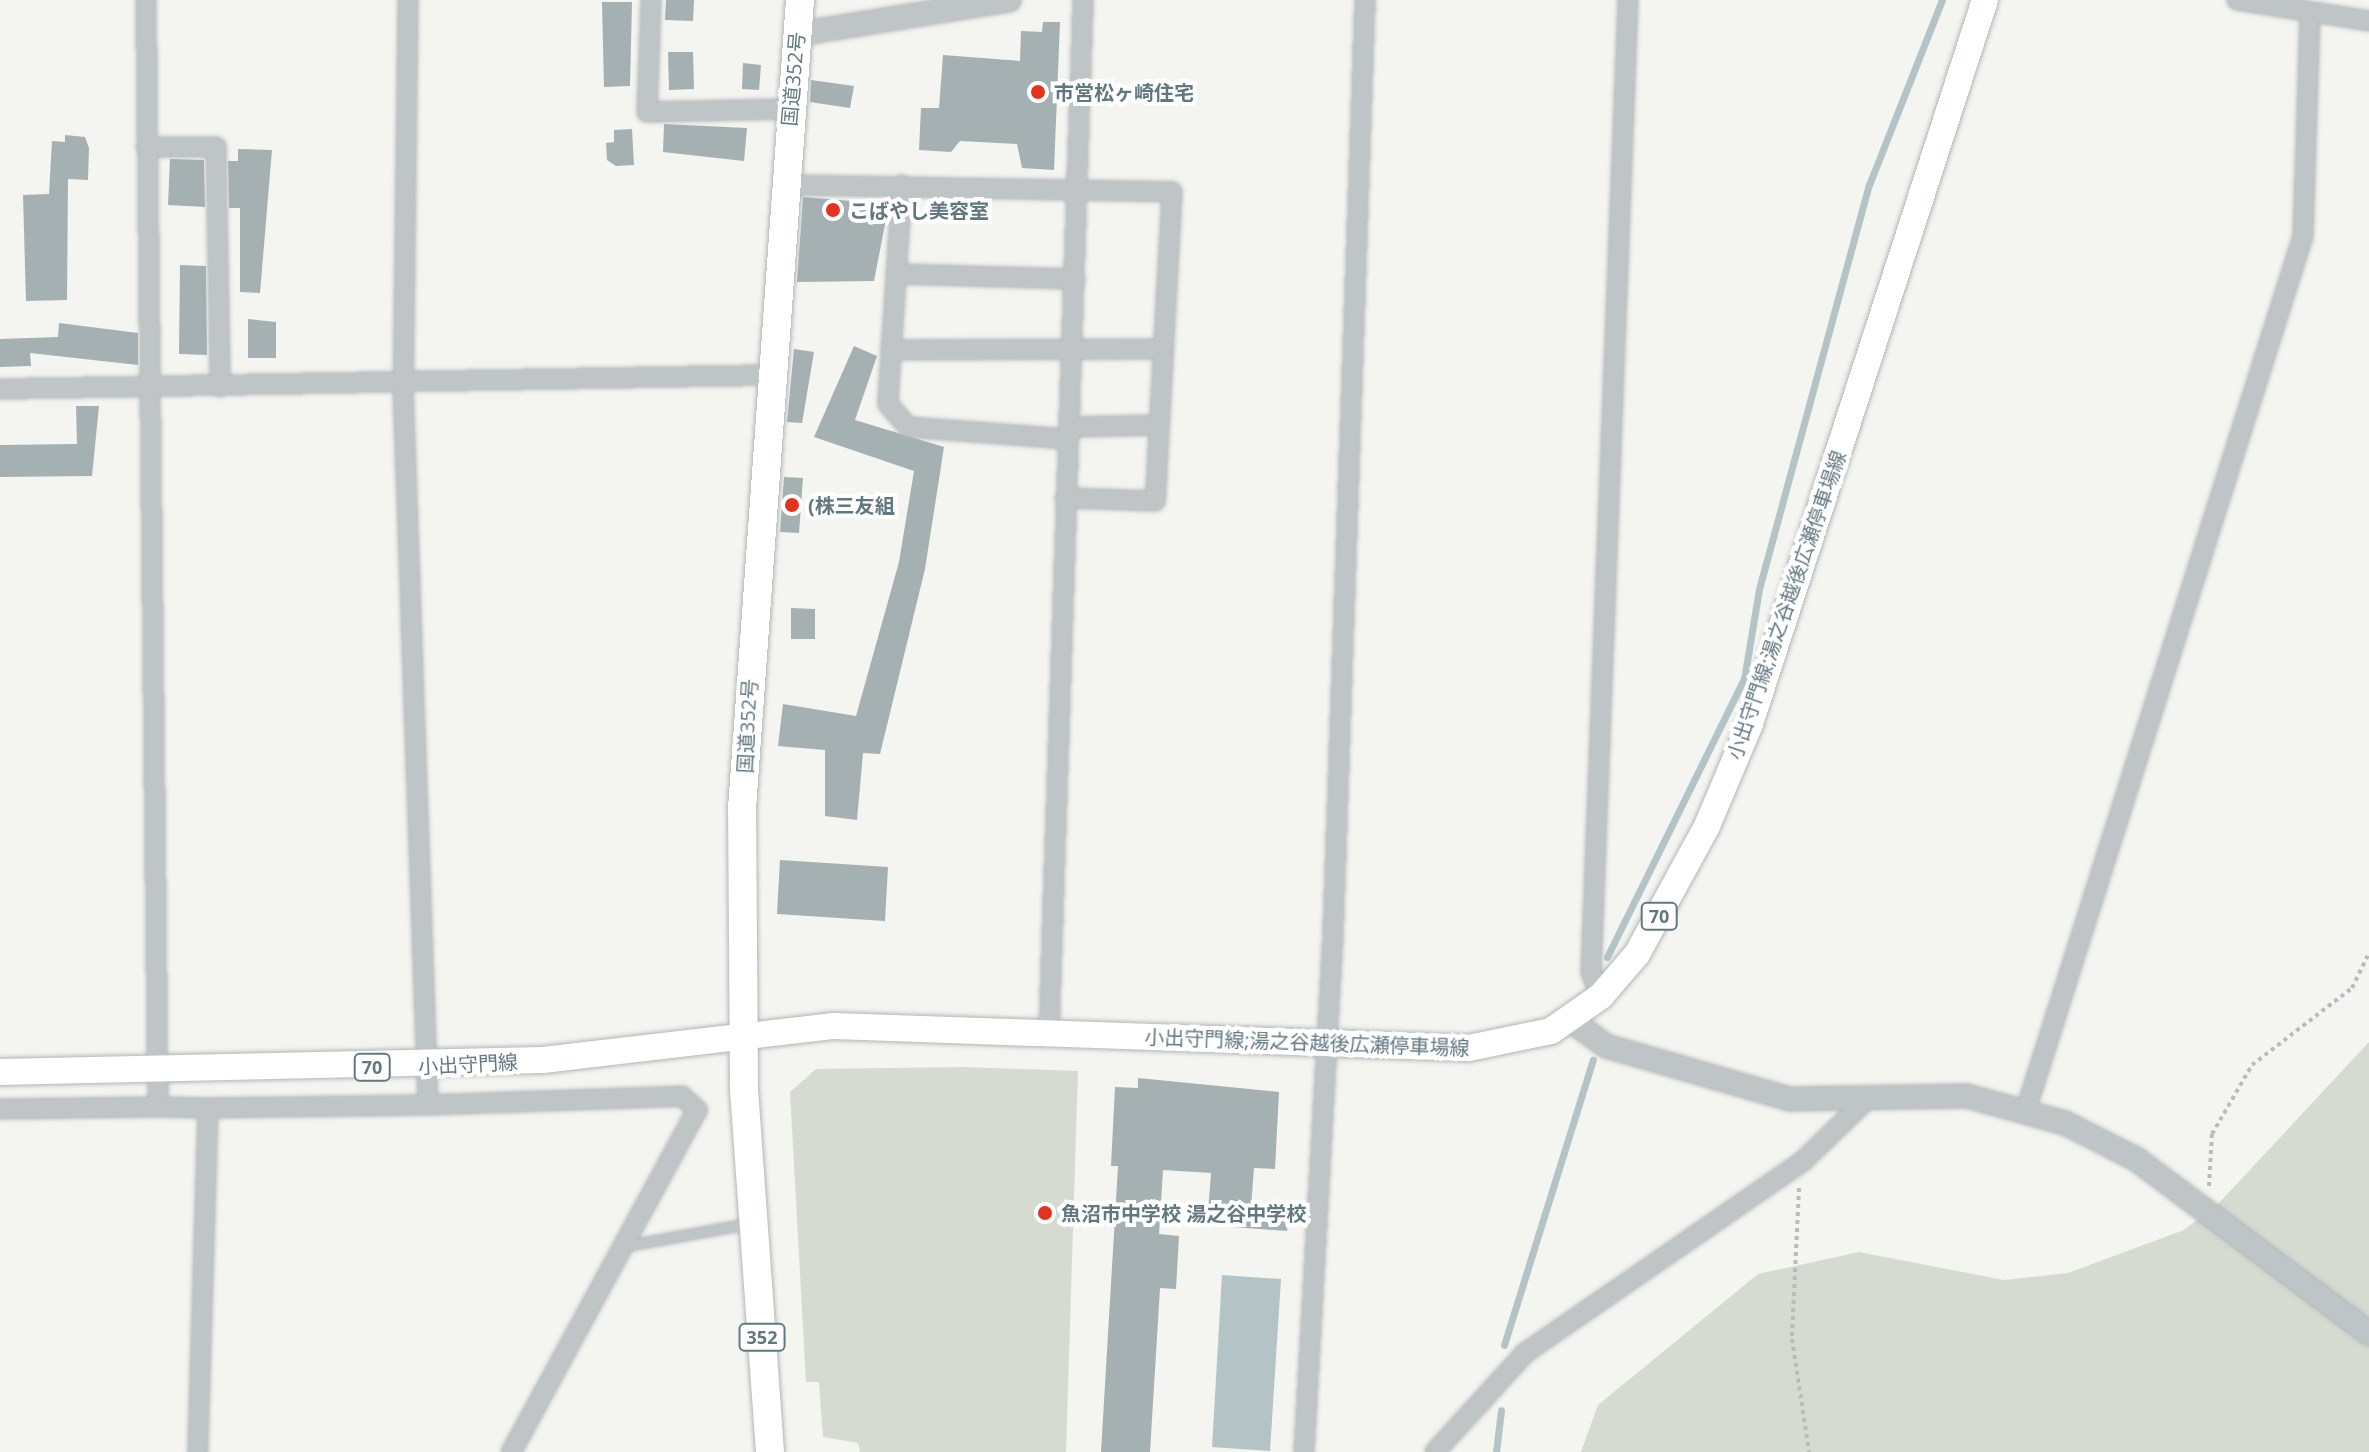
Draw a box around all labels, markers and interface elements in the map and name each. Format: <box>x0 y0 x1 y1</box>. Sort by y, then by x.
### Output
street label: 国道352号 <box>777 31 809 127</box>
place label: 市営松ヶ崎住宅 <box>1054 80 1194 104</box>
marker: 市営松ヶ崎住宅 <box>1029 83 1047 101</box>
place label: こばやし美容室 <box>849 198 989 222</box>
marker: こばやし美容室 <box>824 201 842 219</box>
street label: 小出守門線;湯之谷越後広瀬停車場線 <box>1722 447 1850 763</box>
place label: (株三友組 <box>808 493 895 517</box>
marker: (株三友組 <box>783 496 801 514</box>
street label: 国道352号 <box>733 678 761 774</box>
road number: 70 <box>1639 902 1679 930</box>
street label: 小出守門線;湯之谷越後広瀬停車場線 <box>1144 1024 1470 1060</box>
street label: 小出守門線 <box>417 1049 519 1079</box>
road number: 70 <box>352 1053 392 1081</box>
place label: 魚沼市中学校 湯之谷中学校 <box>1061 1201 1306 1225</box>
marker: 魚沼市中学校 湯之谷中学校 <box>1036 1204 1054 1222</box>
road number: 352 <box>738 1323 786 1351</box>

